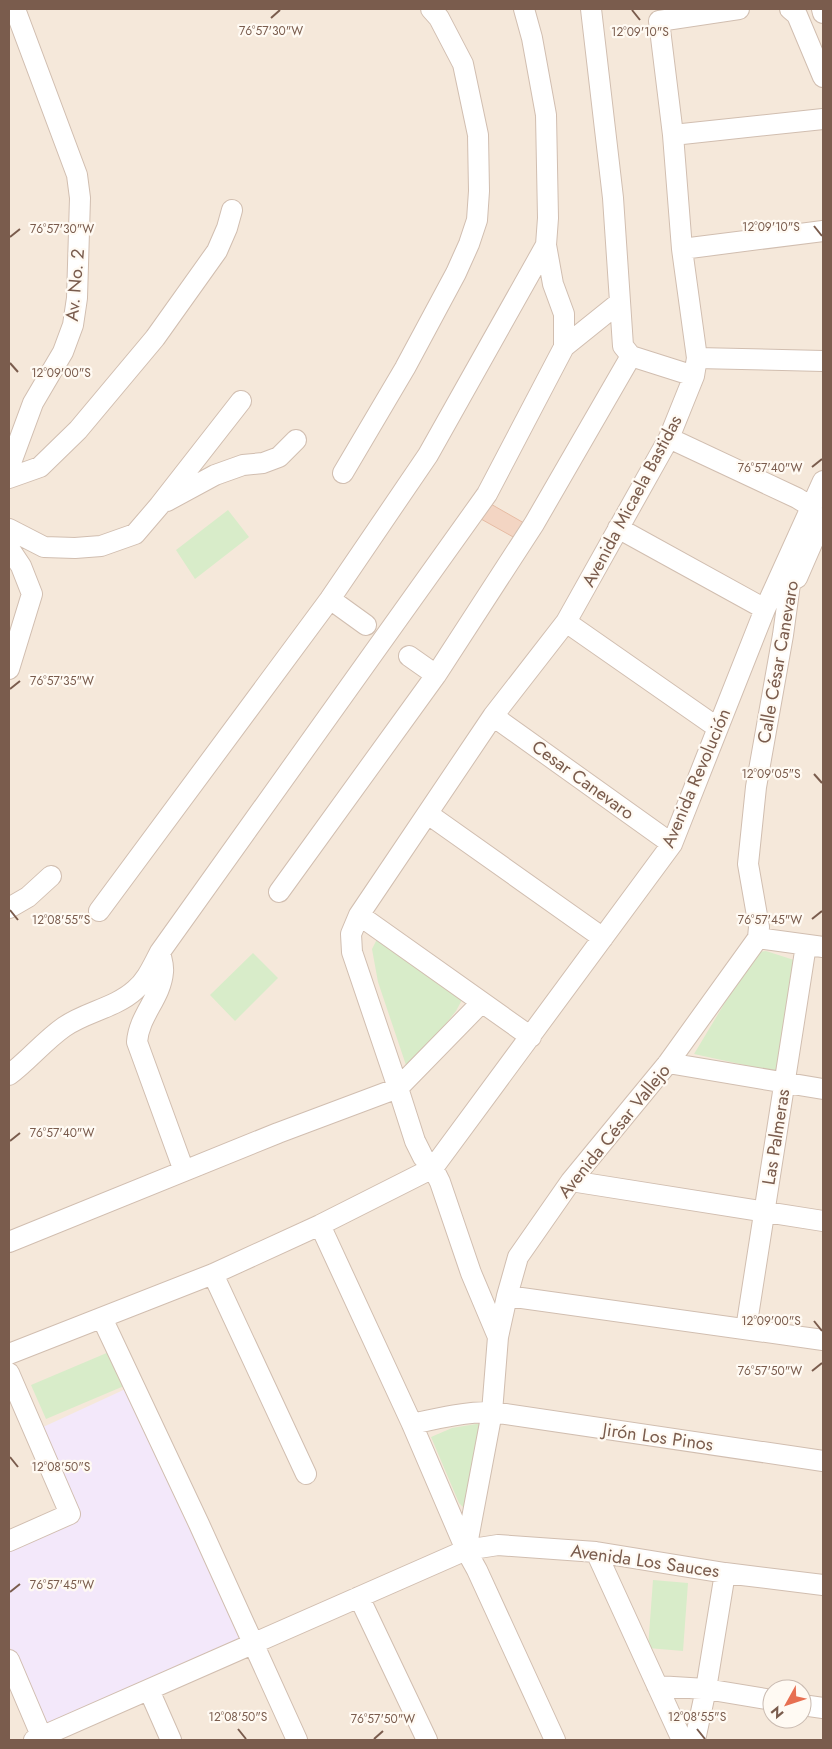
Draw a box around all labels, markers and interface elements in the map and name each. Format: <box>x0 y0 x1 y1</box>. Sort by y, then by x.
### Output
text: 76°57'30"W <box>239 22 303 40</box>
text: 12°09'10"S <box>611 23 669 41</box>
text: 12°09'10"S <box>742 218 800 236</box>
text: 76°57'30"W <box>30 220 94 238</box>
street label: Av. No. 2 <box>59 248 91 322</box>
text: 12°09'00"S <box>31 364 91 382</box>
street label: Avenida Micaela Bastidas <box>576 410 688 592</box>
text: 76°57'40"W <box>738 459 802 477</box>
street label: Calle César Canevaro <box>751 578 805 745</box>
text: 76°57'35"W <box>30 672 94 690</box>
street label: Avenida Revolución <box>655 704 737 852</box>
street label: Cesar Canevaro <box>526 734 640 826</box>
text: 12°09'05"S <box>741 765 801 783</box>
text: 12°08'55"S <box>32 911 91 929</box>
text: 76°57'45"W <box>738 911 802 929</box>
street label: Avenida César Vallejo <box>552 1058 676 1204</box>
street label: Las Palmeras <box>756 1087 796 1187</box>
text: 76°57'40"W <box>30 1124 94 1142</box>
text: 12°09'00"S <box>741 1312 801 1330</box>
text: 76°57'50"W <box>738 1362 802 1380</box>
street label: Jirón Los Pinos <box>599 1416 715 1458</box>
text: 12°08'50"S <box>32 1458 91 1476</box>
street label: Avenida Los Sauces <box>569 1538 721 1584</box>
text: 76°57'45"W <box>30 1576 94 1594</box>
north arrow <box>762 1679 812 1729</box>
text: N <box>766 1702 788 1723</box>
text: 12°08'50"S <box>209 1708 268 1726</box>
text: 12°08'55"S <box>668 1708 727 1726</box>
text: 76°57'50"W <box>351 1710 415 1728</box>

